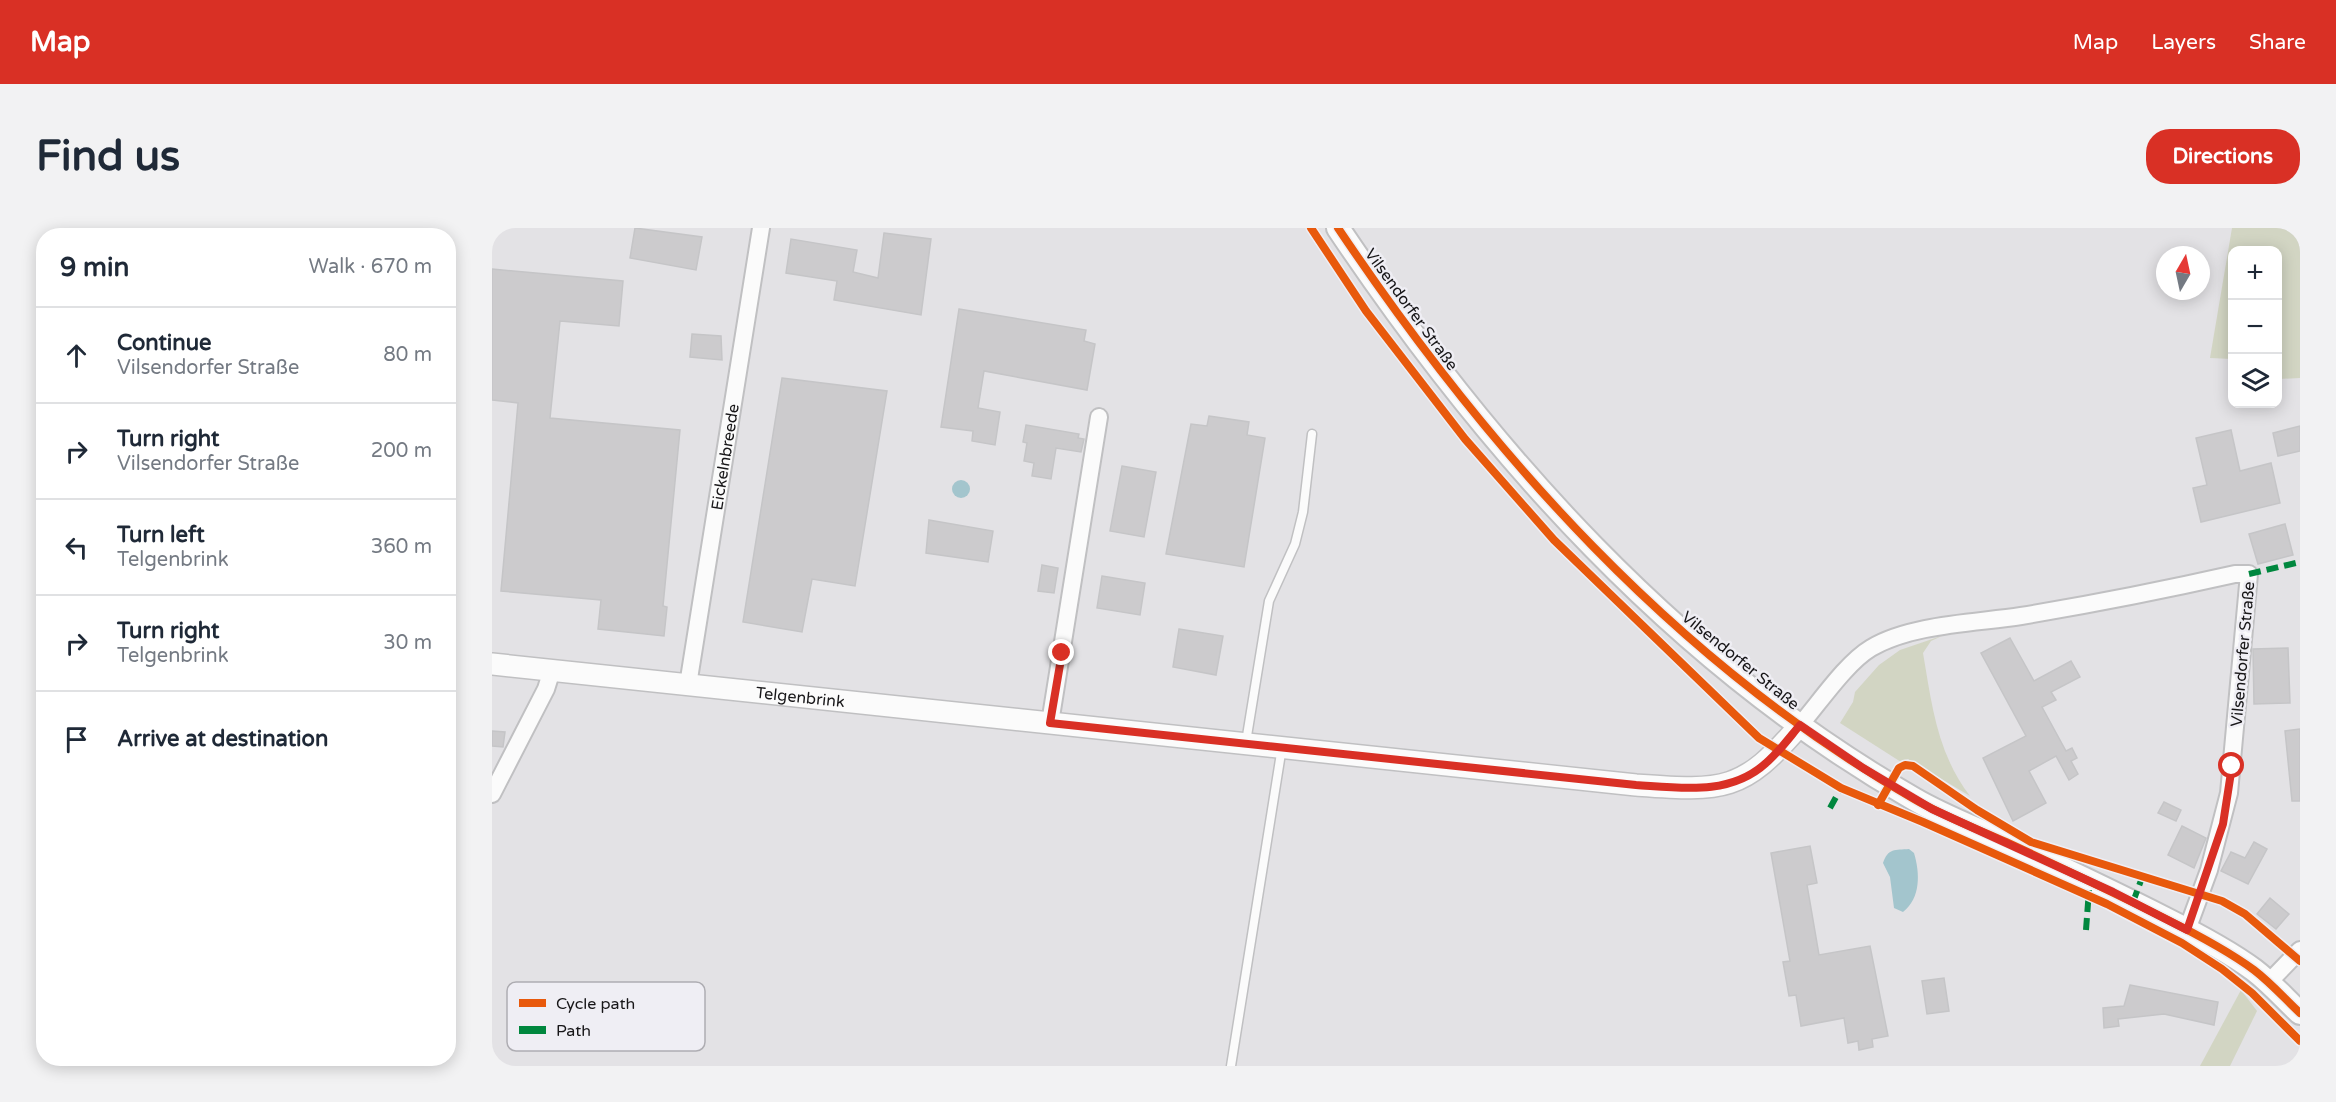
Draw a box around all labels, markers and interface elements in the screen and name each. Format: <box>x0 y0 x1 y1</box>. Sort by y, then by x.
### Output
text: Map <box>30 25 90 59</box>
text: Map <box>2073 30 2118 55</box>
text: Layers <box>2151 30 2216 55</box>
text: Share <box>2249 30 2306 55</box>
button: Directions <box>2146 129 2300 184</box>
text: Find us <box>36 131 180 182</box>
street label: Vilsendorfer Straße <box>1360 245 1462 374</box>
north arrow <box>2156 246 2210 300</box>
map controls <box>2228 246 2282 408</box>
button: + <box>2228 246 2282 300</box>
text: 9 min <box>60 252 129 283</box>
text: Walk · 670 m <box>309 255 432 279</box>
button: − <box>2228 300 2282 354</box>
text: Continue <box>117 330 212 356</box>
icon: ahead <box>60 339 93 372</box>
text: 80 m <box>383 343 432 367</box>
button: layers <box>2228 354 2282 408</box>
text: Vilsendorfer Straße <box>117 356 299 380</box>
street label: Eickelnbreede <box>707 402 744 512</box>
text: Turn right <box>117 426 219 452</box>
icon: right <box>60 435 93 468</box>
text: 200 m <box>371 439 432 463</box>
text: Vilsendorfer Straße <box>117 452 299 476</box>
text: Turn left <box>117 522 205 548</box>
icon: left <box>60 531 93 564</box>
text: 360 m <box>371 535 432 559</box>
text: Telgenbrink <box>117 548 229 572</box>
street label: Vilsendorfer Straße <box>2227 581 2259 728</box>
street label: Vilsendorfer Straße <box>1677 607 1803 714</box>
text: Turn right <box>117 618 219 644</box>
icon: right <box>60 627 93 660</box>
text: 30 m <box>383 631 432 655</box>
route end <box>1048 639 1074 665</box>
text: Telgenbrink <box>117 644 229 668</box>
street label: Telgenbrink <box>755 683 846 712</box>
icon: arrive <box>60 723 93 756</box>
text: Arrive at destination <box>117 726 328 752</box>
route start <box>2218 752 2244 778</box>
legend <box>507 982 705 1051</box>
text: Cycle path <box>556 994 635 1014</box>
text: Path <box>556 1021 591 1041</box>

